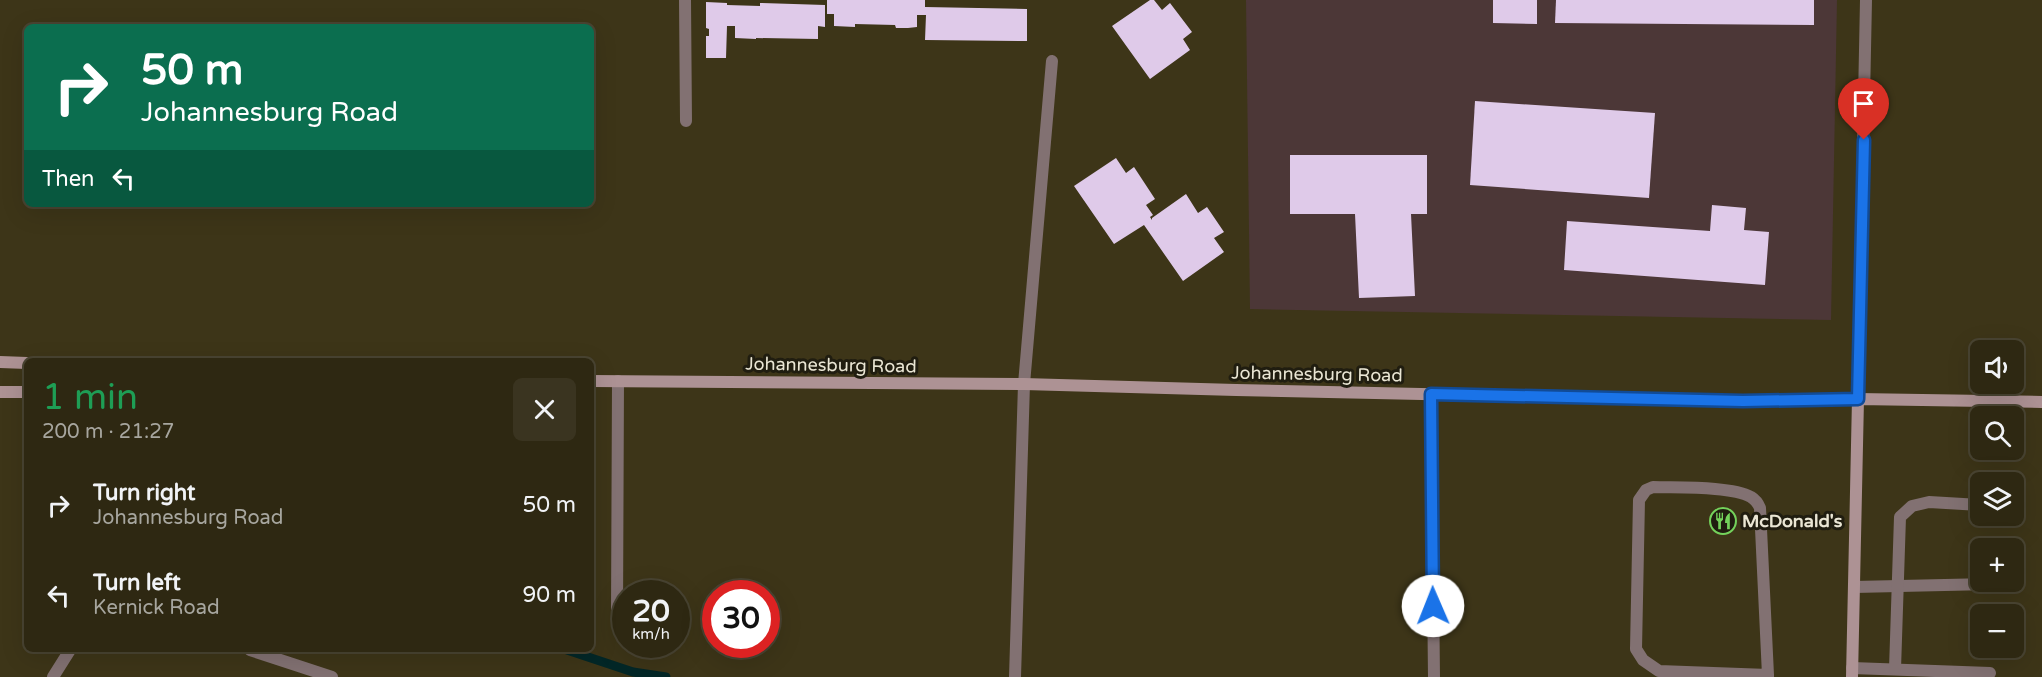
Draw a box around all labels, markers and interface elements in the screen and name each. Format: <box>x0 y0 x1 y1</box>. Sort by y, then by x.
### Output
text: 50 m <box>141 45 243 96</box>
icon: right <box>42 48 120 126</box>
pin <box>1838 78 1889 140</box>
icon: arrive <box>1847 87 1880 120</box>
text: Johannesburg Road <box>141 96 398 129</box>
icon: left <box>107 162 140 195</box>
text: Then <box>42 166 95 192</box>
map controls <box>1970 340 2024 658</box>
button: sound <box>1970 340 2024 394</box>
street label: Johannesburg Road <box>745 353 917 377</box>
street label: Johannesburg Road <box>1231 362 1403 386</box>
text: 1 min <box>42 376 138 419</box>
button: close <box>513 378 576 441</box>
button: search <box>1970 406 2024 460</box>
text: 200 m · 21:27 <box>42 420 174 444</box>
button: layers <box>1970 472 2024 526</box>
text: Turn right <box>93 480 195 506</box>
icon: right <box>42 489 75 522</box>
text: 50 m <box>522 492 576 518</box>
text: Johannesburg Road <box>93 506 283 530</box>
restaurant icon: McDonald's <box>1708 506 1738 536</box>
place label: McDonald's <box>1742 510 1843 532</box>
button: + <box>1970 538 2024 592</box>
text: Turn left <box>93 570 181 596</box>
position arrow <box>1401 574 1465 638</box>
icon: left <box>42 579 75 612</box>
speed limit sign: 30 <box>702 580 780 658</box>
text: 90 m <box>522 582 576 608</box>
text: 20 <box>632 593 670 630</box>
text: Kernick Road <box>93 596 220 620</box>
button: − <box>1970 604 2024 658</box>
text: km/h <box>632 625 670 643</box>

